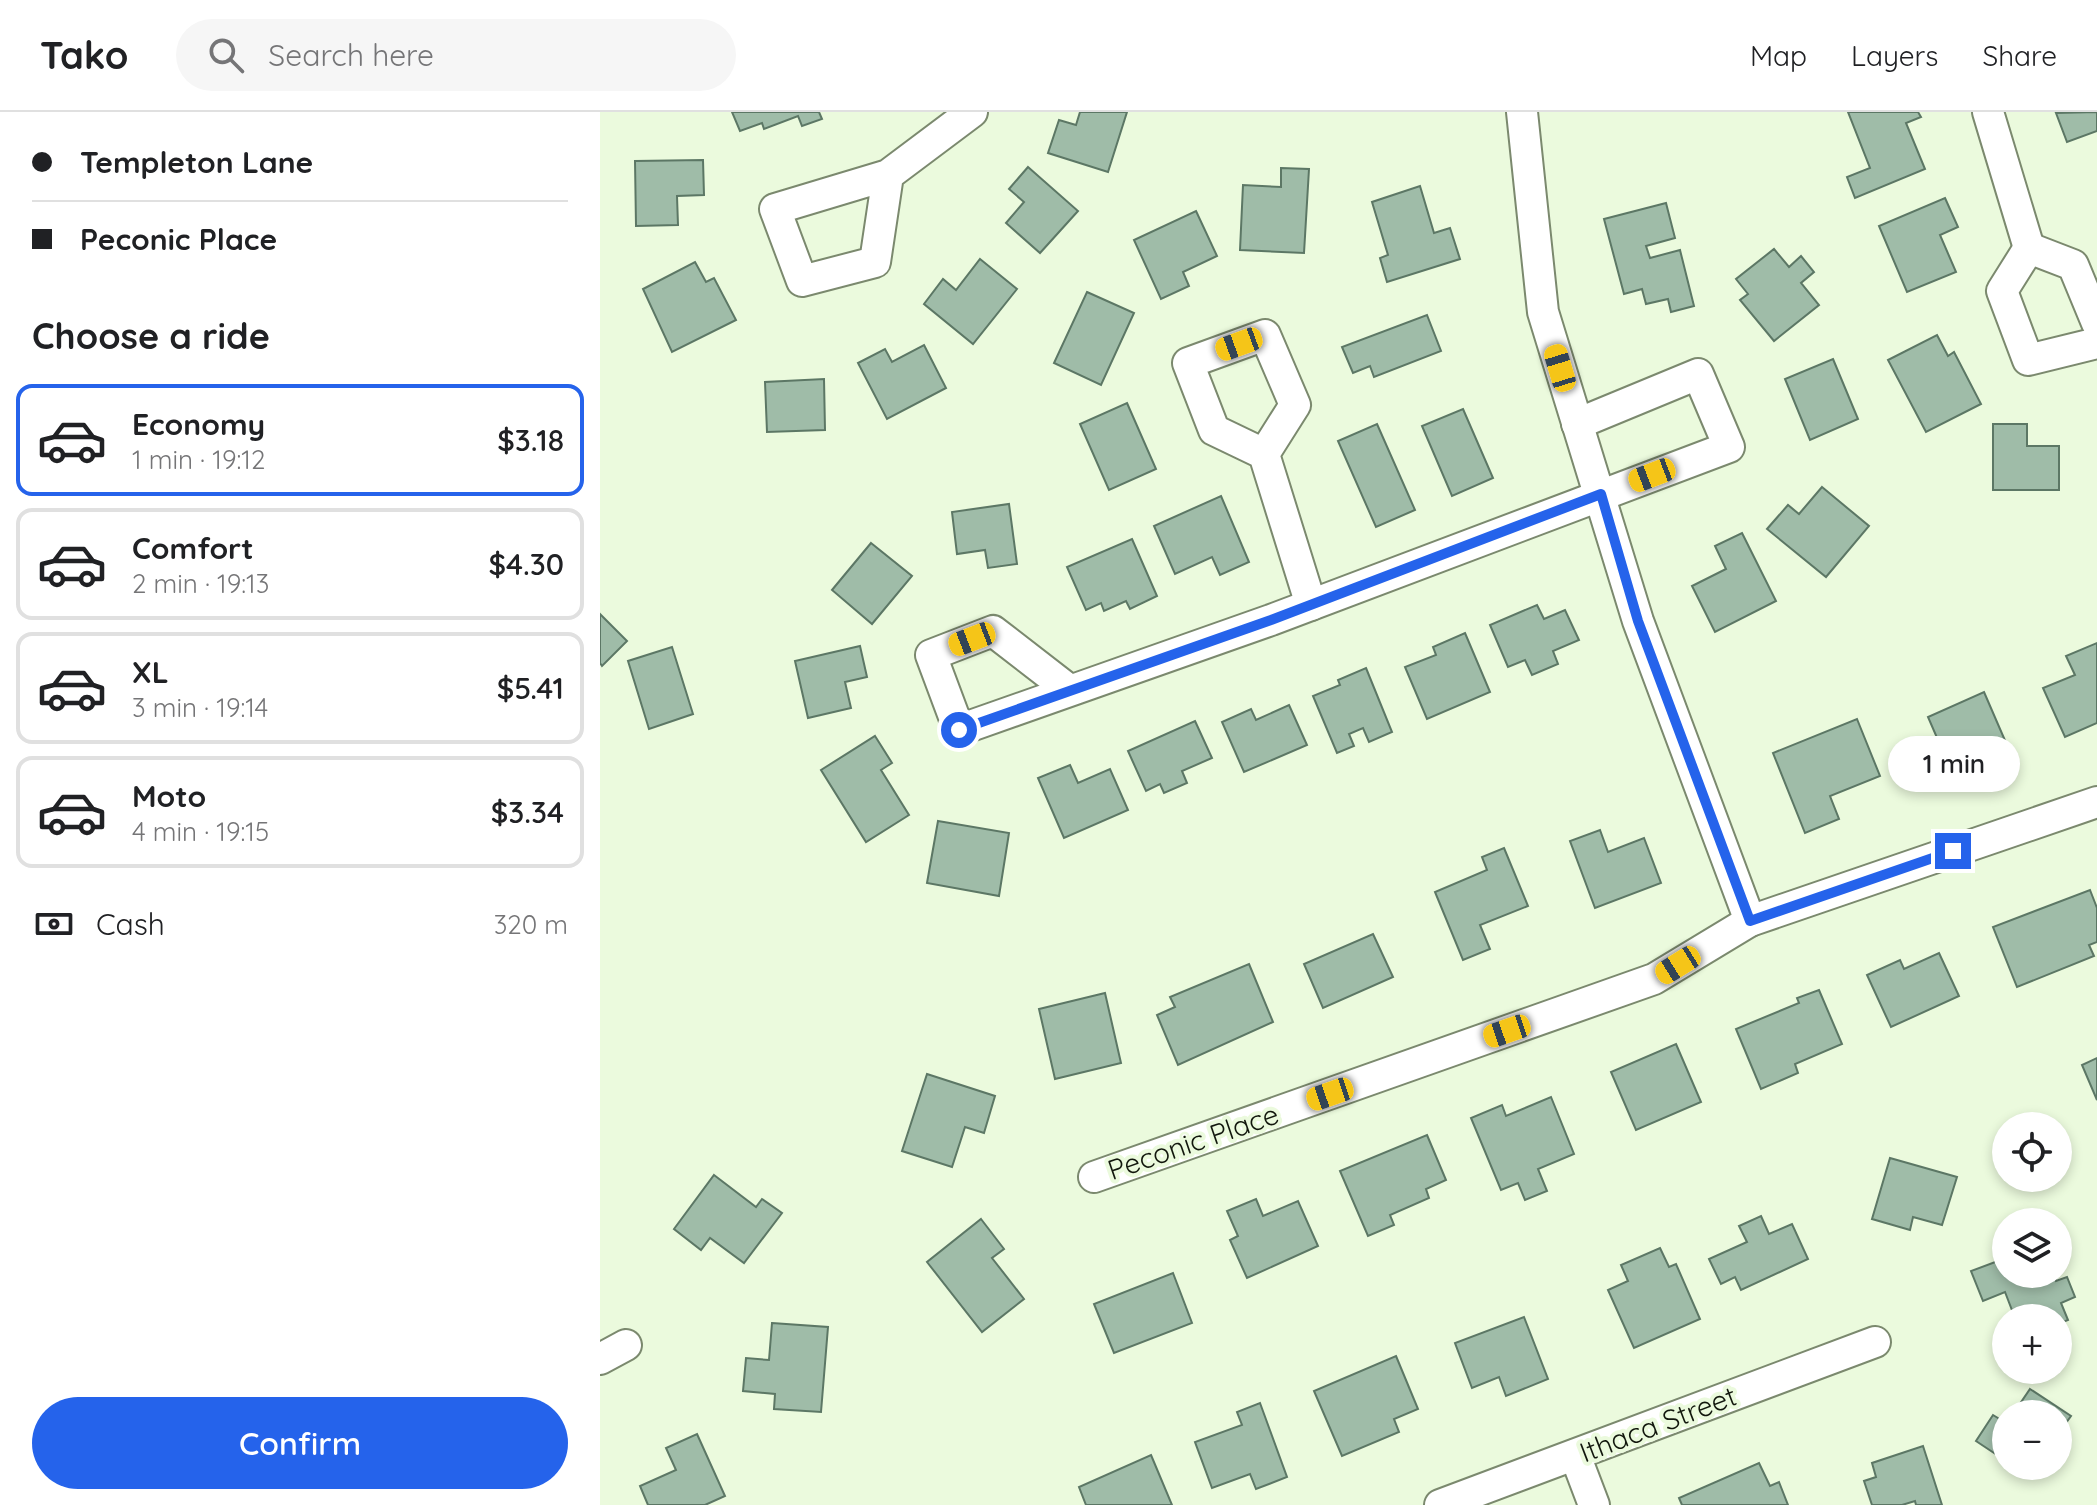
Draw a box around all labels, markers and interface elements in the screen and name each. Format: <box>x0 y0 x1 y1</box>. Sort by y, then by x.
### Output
search box <box>176 19 736 91</box>
text: Tako <box>40 31 128 79</box>
icon: search <box>204 33 248 77</box>
text: Search here <box>268 36 434 74</box>
text: Map <box>1750 38 1807 73</box>
text: Layers <box>1851 38 1938 73</box>
text: Share <box>1982 38 2057 73</box>
text: Templeton Lane <box>80 143 313 181</box>
text: Peconic Place <box>80 220 277 258</box>
text: Choose a ride <box>32 313 270 358</box>
car <box>1212 325 1266 363</box>
car <box>1542 342 1578 394</box>
icon: car <box>36 404 108 476</box>
text: Economy <box>132 405 265 443</box>
text: $3.18 <box>497 421 564 459</box>
text: 1 min · 19:12 <box>132 443 265 476</box>
car <box>1625 455 1679 495</box>
icon: car <box>36 528 108 600</box>
text: Comfort <box>132 529 253 567</box>
text: $4.30 <box>488 545 564 583</box>
text: 2 min · 19:13 <box>132 567 269 600</box>
car <box>945 619 999 659</box>
icon: car <box>36 652 108 724</box>
text: XL <box>132 653 169 691</box>
text: $5.41 <box>497 669 564 707</box>
text: 3 min · 19:14 <box>132 691 268 724</box>
route start <box>941 712 977 748</box>
callout: 1 min <box>1887 735 2019 791</box>
text: 1 min <box>1923 747 1985 780</box>
icon: car <box>36 776 108 848</box>
text: Moto <box>132 777 206 815</box>
text: $3.34 <box>491 793 564 831</box>
text: 4 min · 19:15 <box>132 815 269 848</box>
route end <box>1935 833 1971 869</box>
icon: cash <box>32 902 76 946</box>
text: Cash <box>96 905 165 943</box>
text: 320 m <box>494 908 568 941</box>
car <box>1651 942 1705 988</box>
car <box>1480 1012 1534 1050</box>
car <box>1303 1075 1357 1113</box>
street label: Peconic Place <box>1103 1096 1283 1187</box>
map controls <box>1992 1112 2072 1480</box>
button: locate <box>1992 1112 2072 1192</box>
button: layers <box>1992 1208 2072 1288</box>
button: + <box>1992 1304 2072 1384</box>
street label: Ithaca Street <box>1575 1378 1741 1469</box>
button: Confirm <box>32 1397 568 1489</box>
button: − <box>1992 1400 2072 1480</box>

